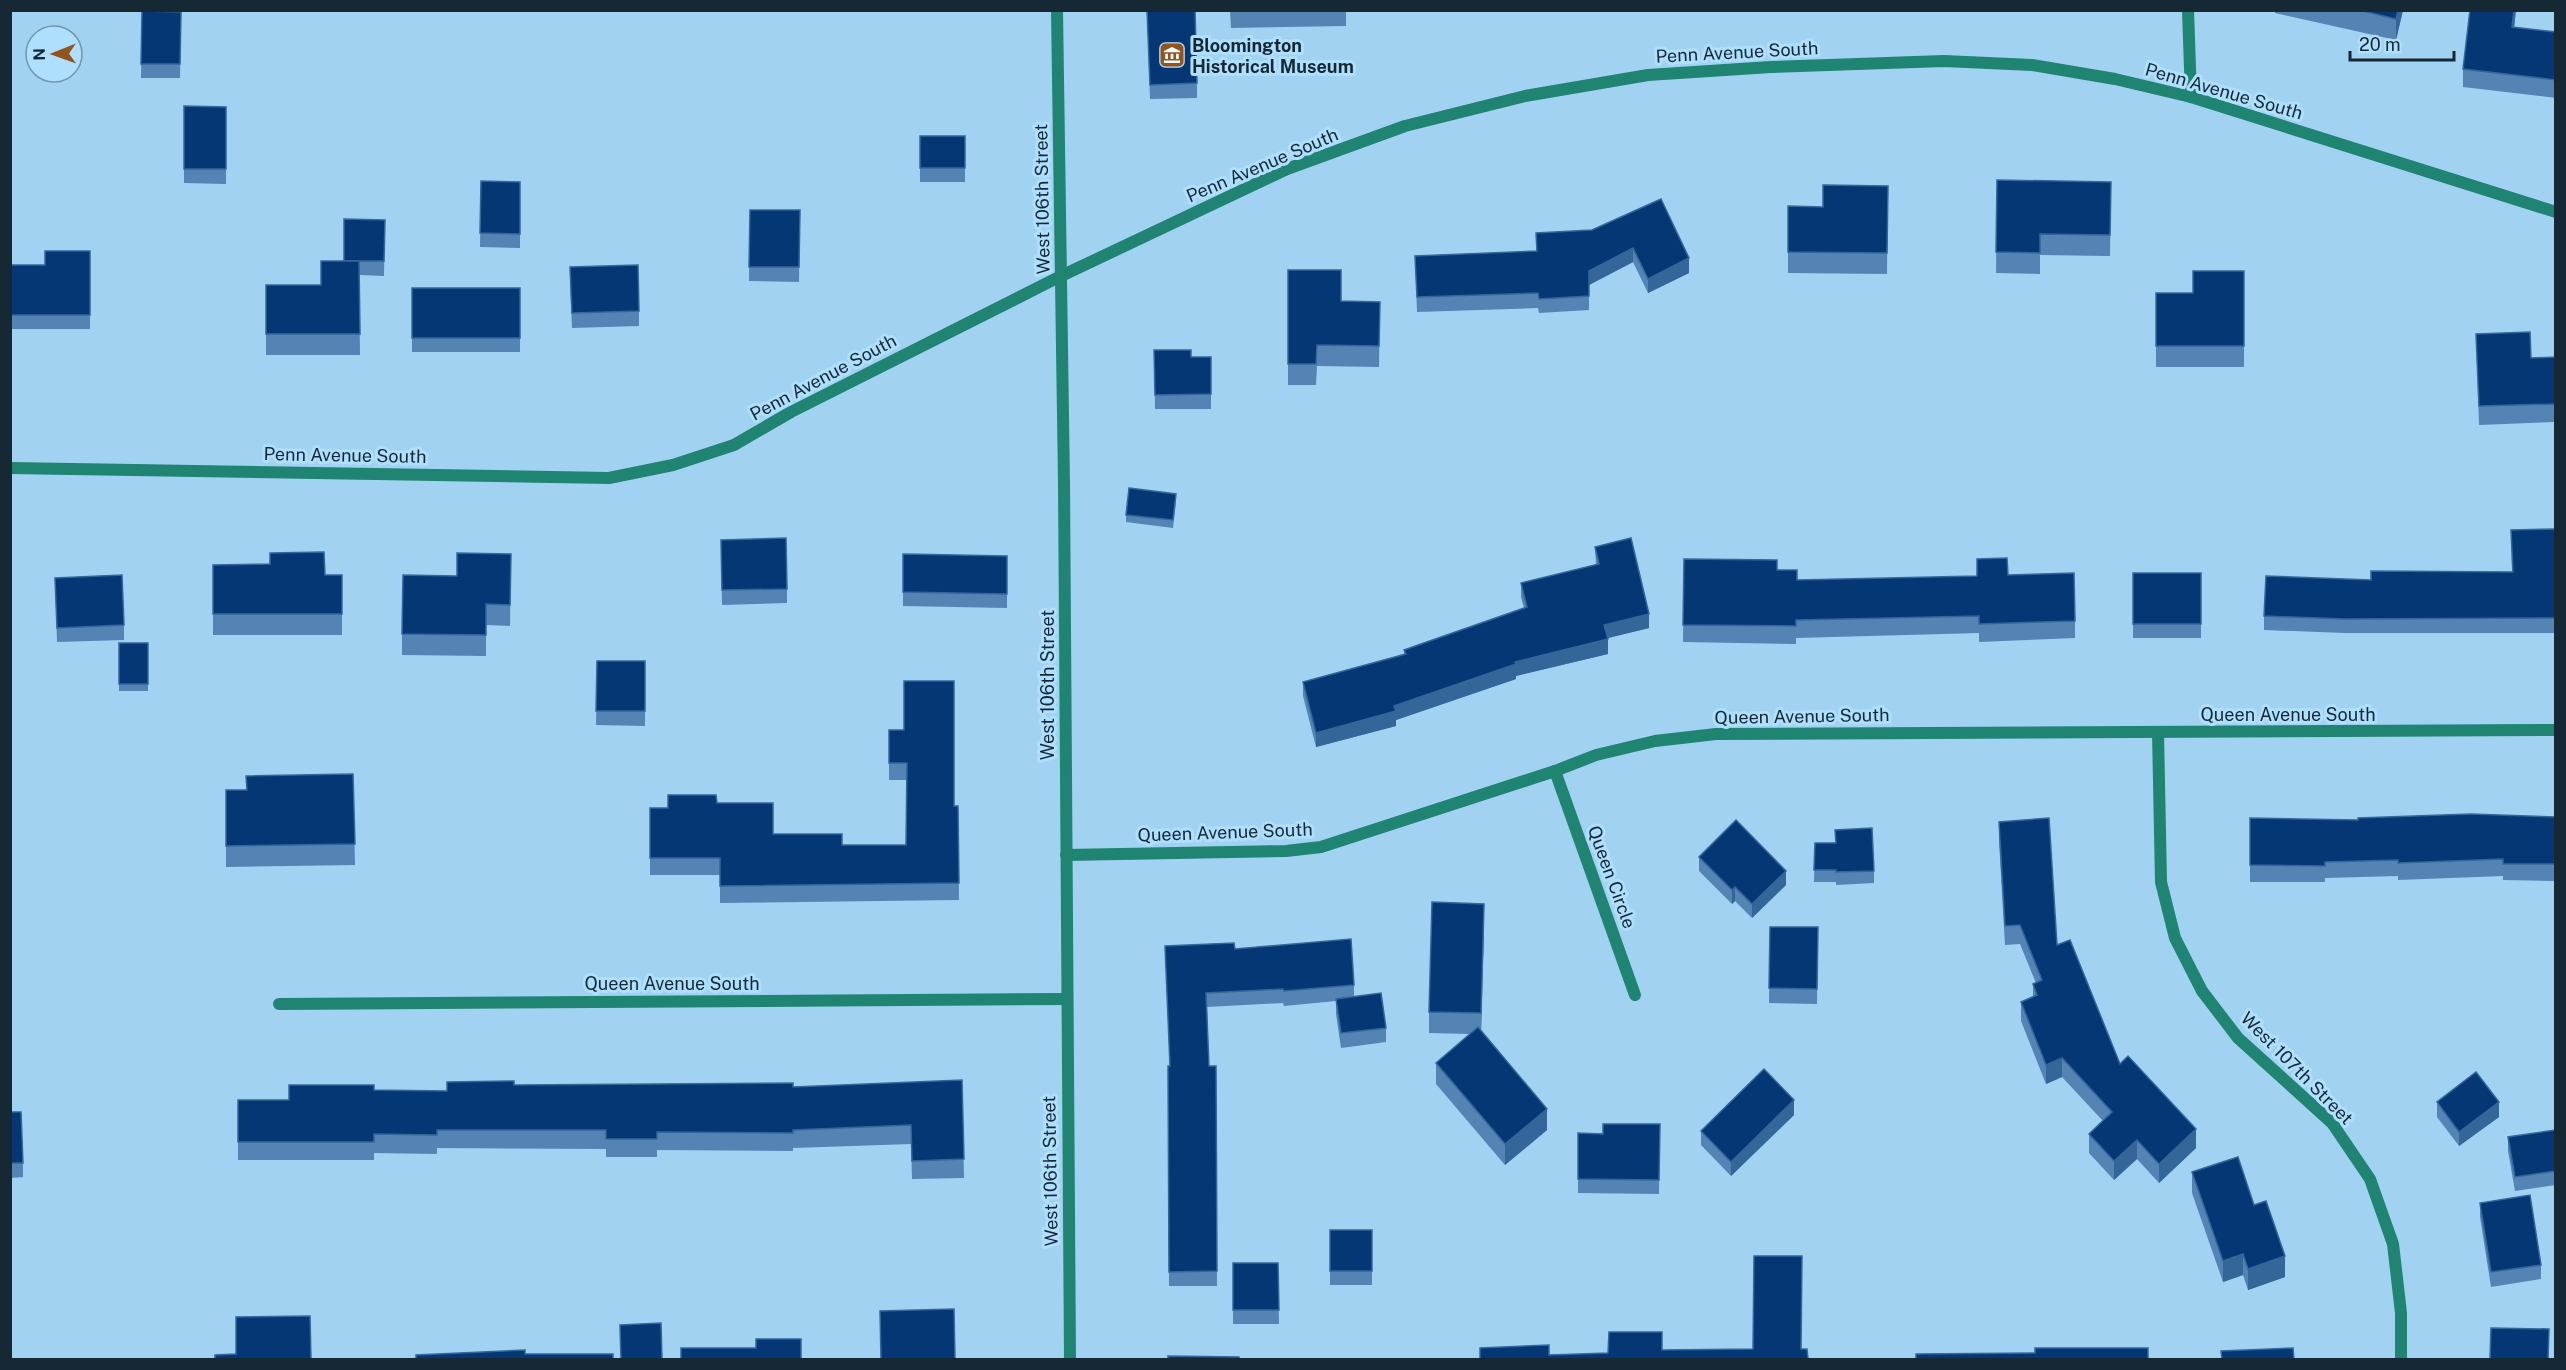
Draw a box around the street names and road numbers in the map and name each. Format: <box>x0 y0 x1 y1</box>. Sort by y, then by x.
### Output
street label: Penn Avenue South <box>1655 37 1819 67</box>
street label: Penn Avenue South <box>2143 58 2305 124</box>
street label: West 106th Street <box>1030 124 1054 274</box>
street label: Penn Avenue South <box>1183 124 1341 206</box>
street label: Penn Avenue South <box>746 330 900 424</box>
street label: Penn Avenue South <box>263 443 427 467</box>
street label: West 106th Street <box>1037 610 1058 760</box>
street label: Queen Avenue South <box>1714 704 1890 728</box>
street label: Queen Avenue South <box>2200 704 2376 725</box>
street label: Queen Avenue South <box>1137 818 1313 846</box>
street label: Queen Circle <box>1584 823 1640 931</box>
street label: Queen Avenue South <box>584 973 760 994</box>
street label: West 107th Street <box>2237 1008 2357 1128</box>
street label: West 106th Street <box>1038 1096 1062 1246</box>

